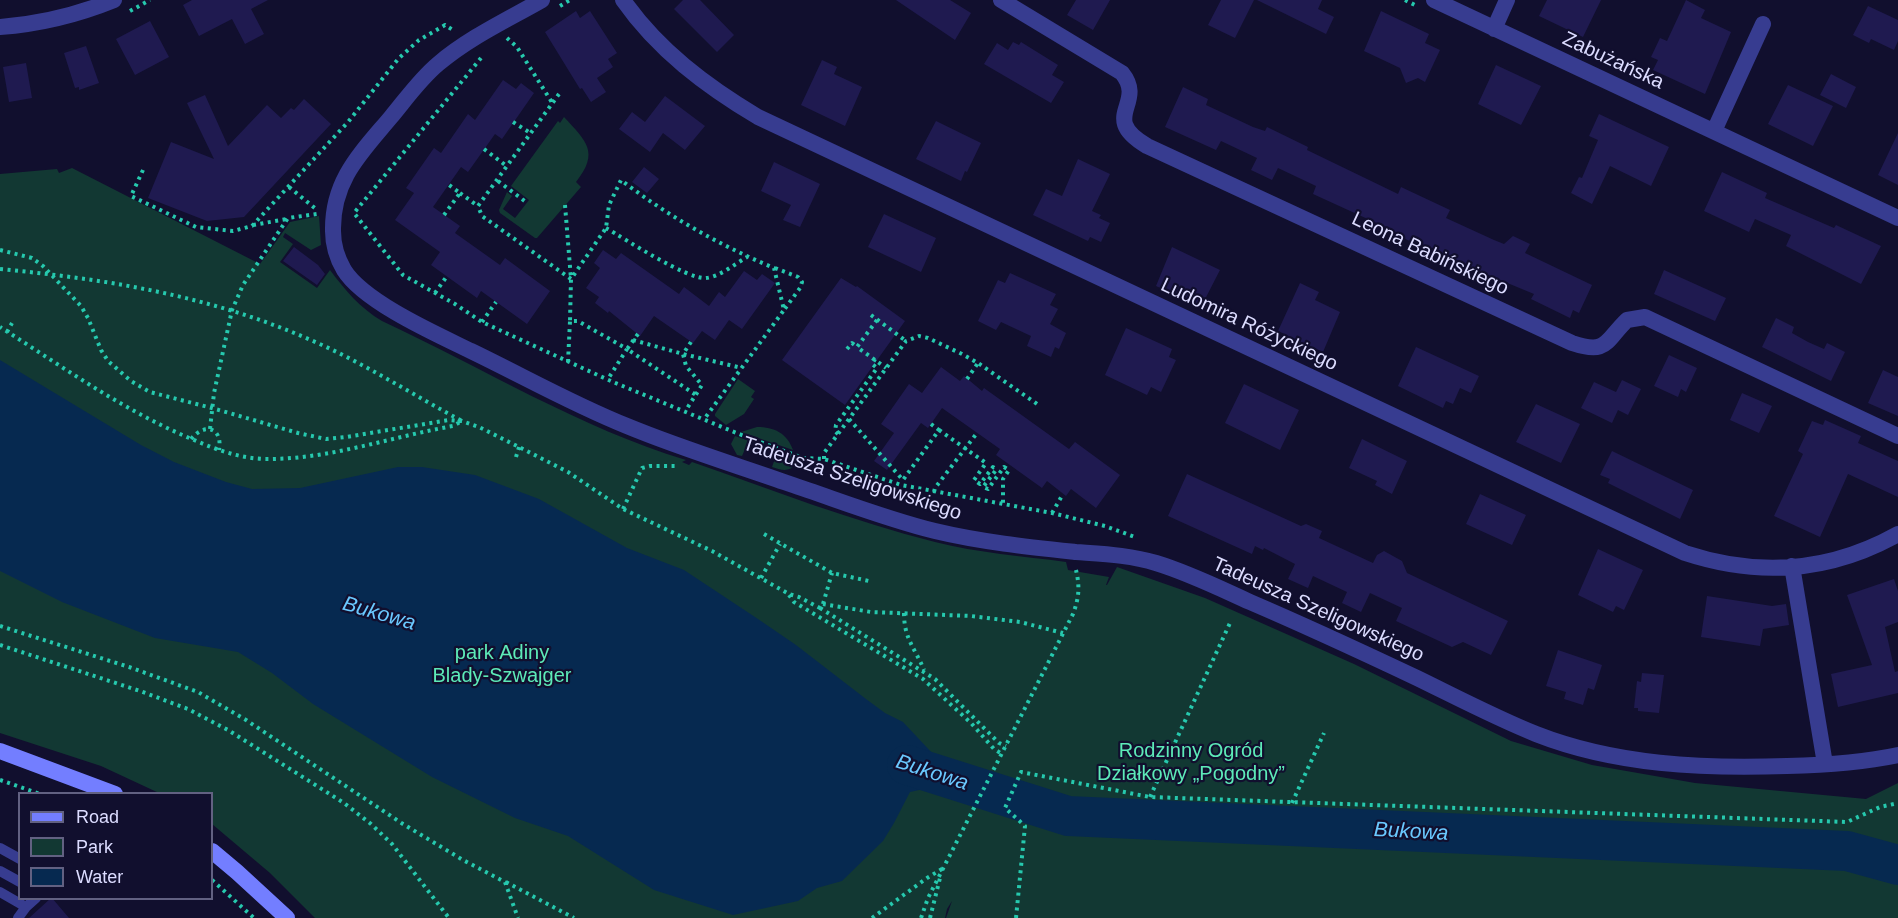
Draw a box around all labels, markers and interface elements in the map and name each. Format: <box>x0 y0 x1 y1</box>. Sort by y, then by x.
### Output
street label: Zabużańska <box>1559 27 1667 95</box>
street label: Leona Babińskiego <box>1348 207 1512 301</box>
street label: Ludomira Różyckiego <box>1157 273 1341 377</box>
street label: Tadeusza Szeligowskiego <box>739 432 965 526</box>
street label: Tadeusza Szeligowskiego <box>1209 552 1427 668</box>
water label: Bukowa <box>340 592 418 636</box>
park label: park Adiny Blady-Szwajger <box>433 641 571 688</box>
park label: Rodzinny Ogród Działkowy „Pogodny” <box>1097 739 1285 786</box>
water label: Bukowa <box>893 749 971 797</box>
legend <box>18 792 213 900</box>
text: Road <box>76 807 119 827</box>
water label: Bukowa <box>1373 817 1449 847</box>
text: Park <box>76 837 113 857</box>
text: Water <box>76 867 123 887</box>

